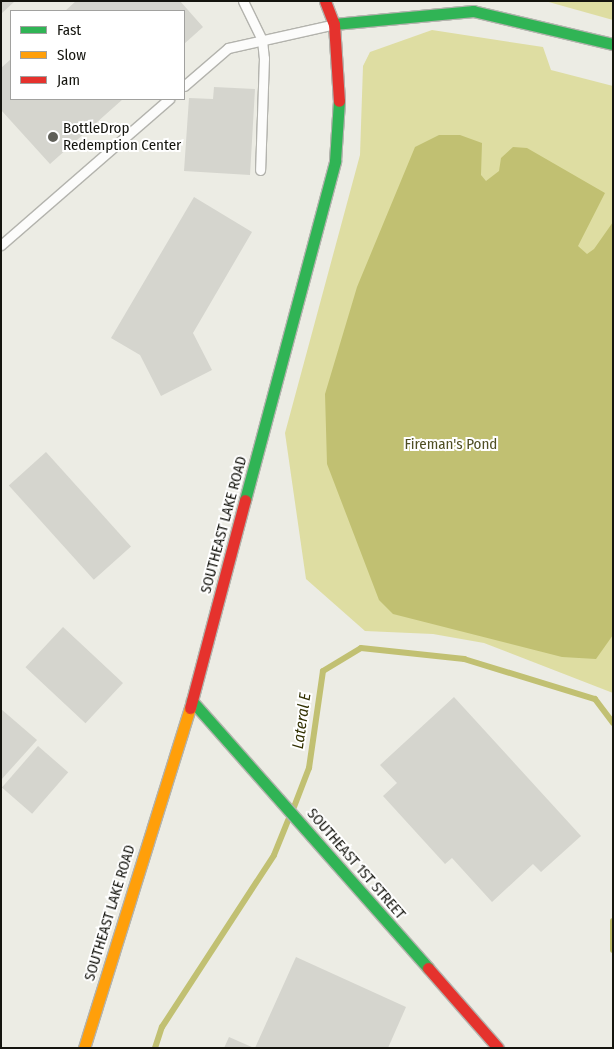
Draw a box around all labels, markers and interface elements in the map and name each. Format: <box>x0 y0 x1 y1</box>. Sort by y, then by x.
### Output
legend <box>10 10 185 100</box>
text: Fast <box>57 21 81 39</box>
text: Slow <box>57 46 86 64</box>
text: Jam <box>57 71 80 89</box>
place label: BottleDrop Redemption Center <box>63 119 181 154</box>
marker: BottleDrop Redemption Center <box>47 131 59 143</box>
park label: Fireman's Pond <box>405 436 497 454</box>
street label: SOUTHEAST LAKE ROAD <box>197 454 251 596</box>
water label: Lateral E <box>289 692 315 750</box>
street label: SOUTHEAST 1ST STREET <box>303 805 409 923</box>
street label: SOUTHEAST LAKE ROAD <box>81 843 139 983</box>

